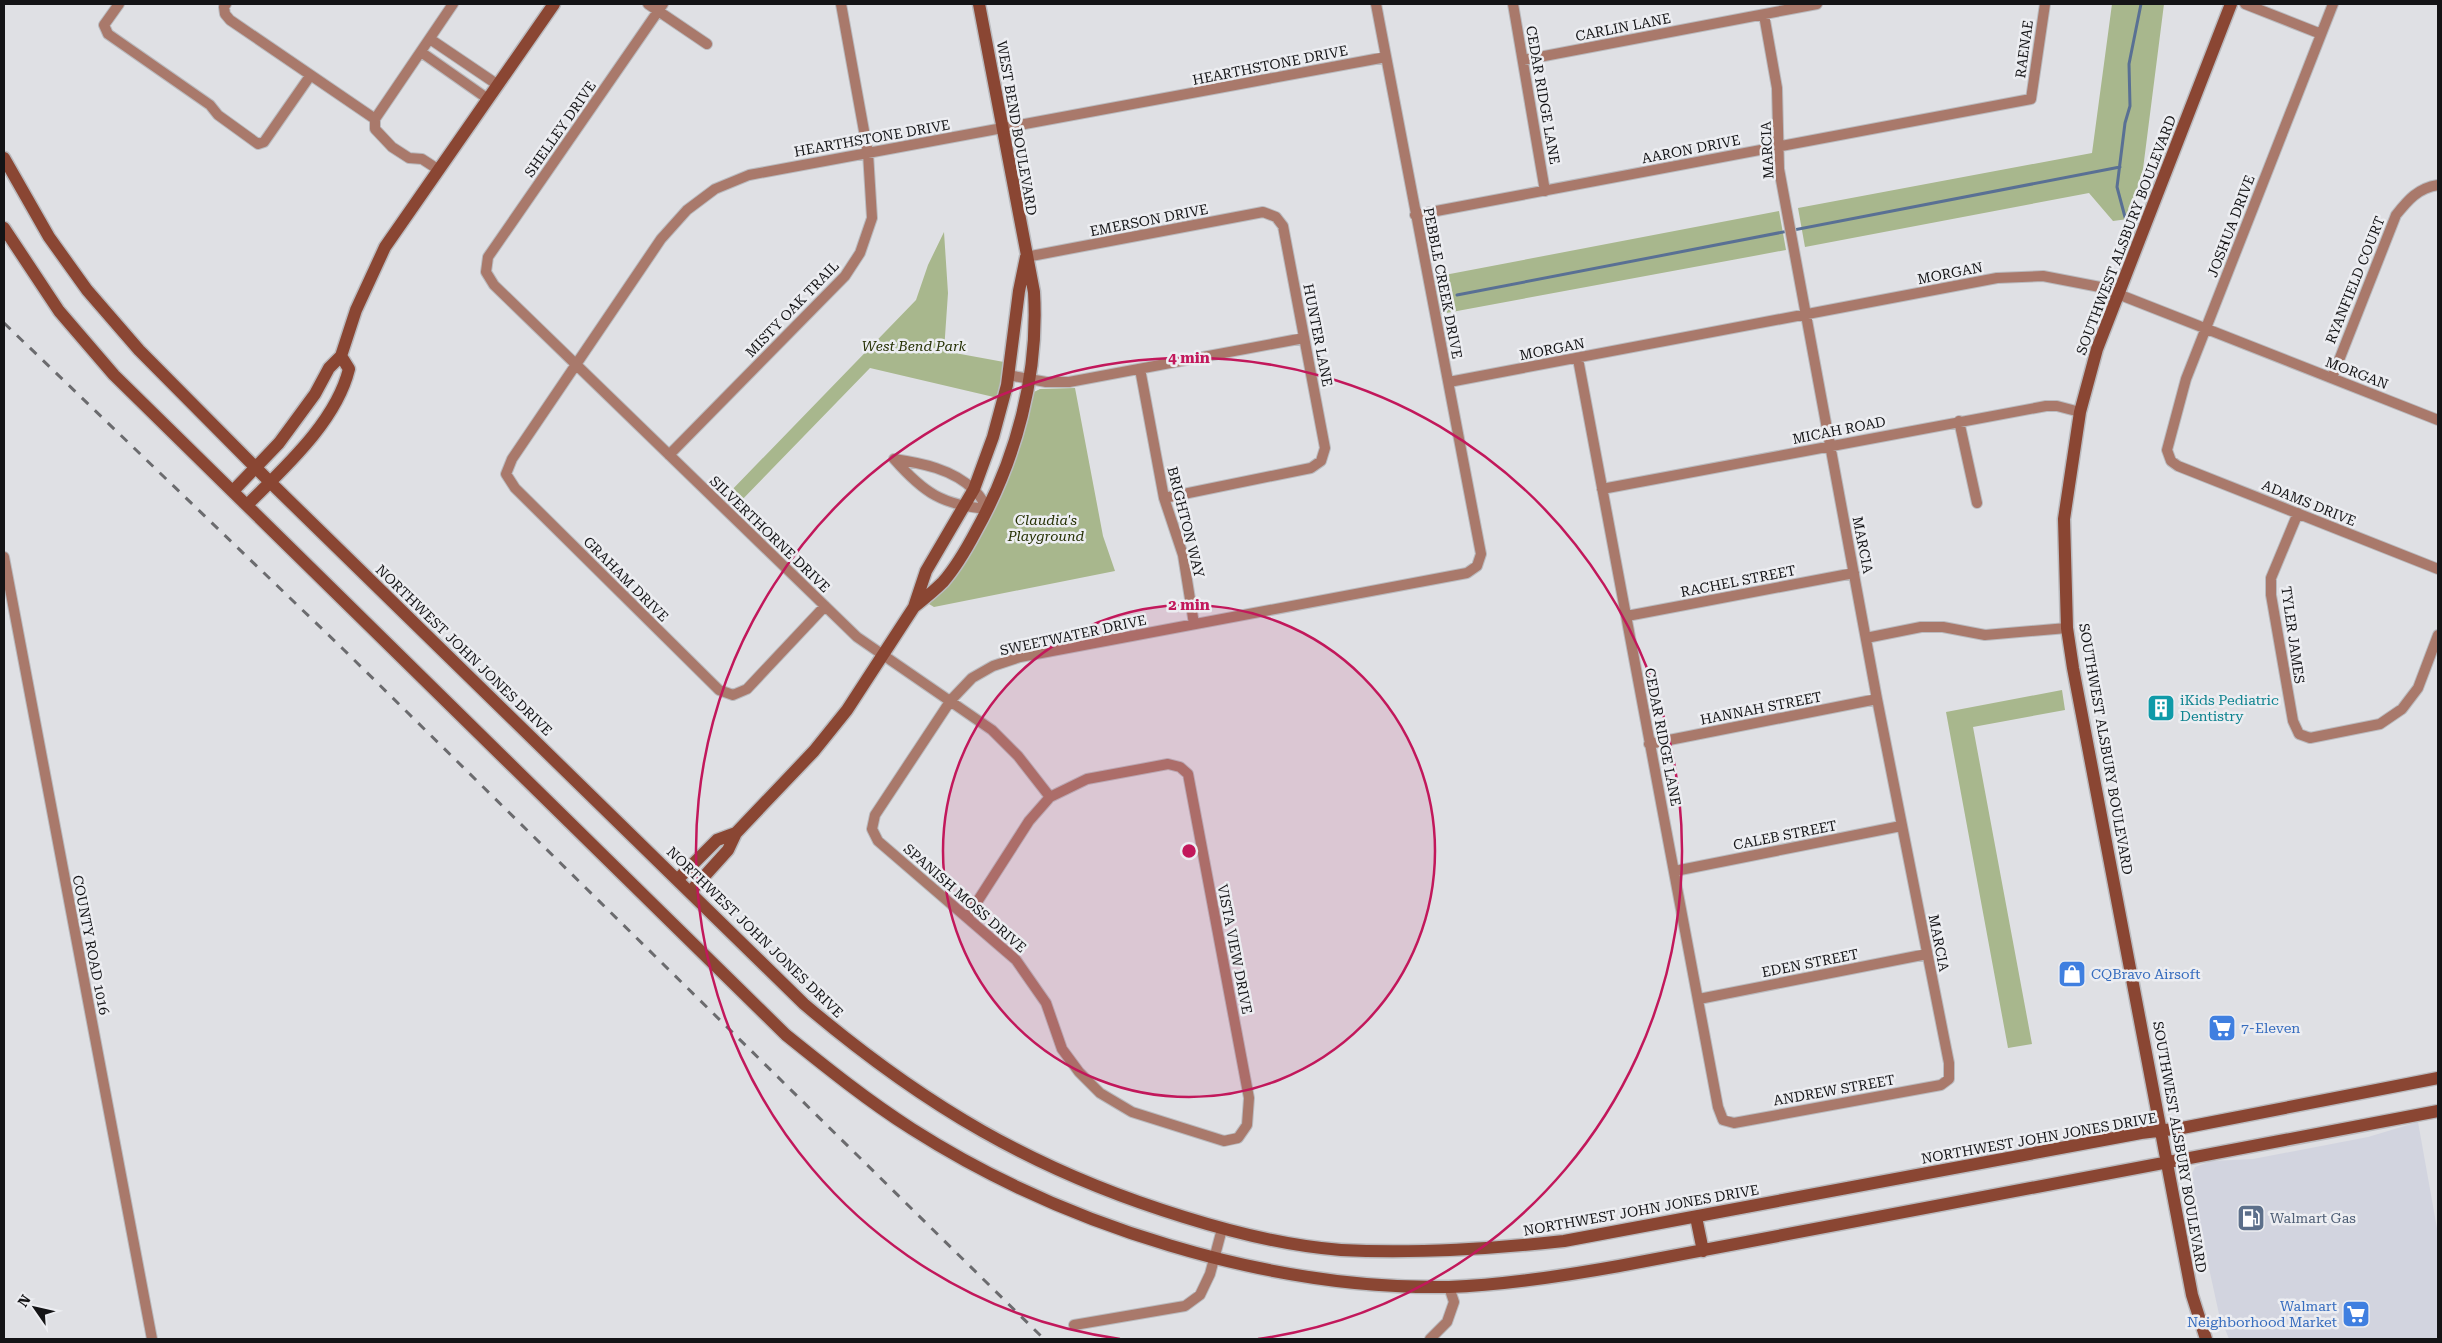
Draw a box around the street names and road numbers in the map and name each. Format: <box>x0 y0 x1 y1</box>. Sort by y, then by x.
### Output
street label: CARLIN LANE <box>1574 10 1672 44</box>
street label: RAENAE <box>2012 19 2036 79</box>
street label: CEDAR RIDGE LANE <box>1523 24 1563 166</box>
street label: WEST BEND BOULEVARD <box>994 39 1040 217</box>
street label: HEARTHSTONE DRIVE <box>1191 42 1349 88</box>
street label: SHELLEY DRIVE <box>521 78 599 180</box>
street label: SOUTHWEST ALSBURY BOULEVARD <box>2073 113 2179 357</box>
street label: HEARTHSTONE DRIVE <box>793 116 951 160</box>
street label: MARCIA <box>1757 120 1777 179</box>
street label: AARON DRIVE <box>1640 132 1742 166</box>
street label: JOSHUA DRIVE <box>2204 173 2258 279</box>
street label: EMERSON DRIVE <box>1089 201 1209 239</box>
street label: PEBBLE CREEK DRIVE <box>1420 206 1466 360</box>
street label: RYANFIELD COURT <box>2322 214 2388 346</box>
street label: MISTY OAK TRAIL <box>742 258 842 360</box>
street label: MORGAN <box>1916 259 1984 287</box>
street label: HUNTER LANE <box>1300 282 1336 388</box>
street label: MORGAN <box>1518 335 1586 363</box>
street label: MORGAN <box>2323 354 2391 392</box>
street label: MICAH ROAD <box>1791 413 1887 447</box>
street label: BRIGHTON WAY <box>1164 465 1208 580</box>
street label: SILVERTHORNE DRIVE <box>707 473 833 595</box>
street label: ADAMS DRIVE <box>2260 477 2359 529</box>
street label: MARCIA <box>1850 515 1876 575</box>
street label: GRAHAM DRIVE <box>580 533 672 625</box>
street label: NORTHWEST JOHN JONES DRIVE <box>373 561 555 739</box>
street label: RACHEL STREET <box>1679 562 1797 600</box>
street label: TYLER JAMES <box>2278 585 2308 685</box>
street label: SWEETWATER DRIVE <box>998 612 1148 658</box>
street label: SOUTHWEST ALSBURY BOULEVARD <box>2076 622 2136 876</box>
street label: CEDAR RIDGE LANE <box>1642 667 1684 807</box>
street label: HANNAH STREET <box>1699 688 1823 728</box>
street label: CALEB STREET <box>1732 817 1838 853</box>
street label: SPANISH MOSS DRIVE <box>900 840 1030 956</box>
street label: NORTHWEST JOHN JONES DRIVE <box>664 843 846 1021</box>
street label: COUNTY ROAD 1016 <box>70 874 112 1016</box>
street label: VISTA VIEW DRIVE <box>1215 883 1255 1015</box>
street label: MARCIA <box>1926 913 1952 973</box>
street label: EDEN STREET <box>1760 946 1860 980</box>
street label: SOUTHWEST ALSBURY BOULEVARD <box>2150 1020 2210 1274</box>
street label: ANDREW STREET <box>1772 1071 1896 1109</box>
street label: NORTHWEST JOHN JONES DRIVE <box>1920 1109 2158 1167</box>
street label: NORTHWEST JOHN JONES DRIVE <box>1522 1181 1760 1239</box>

